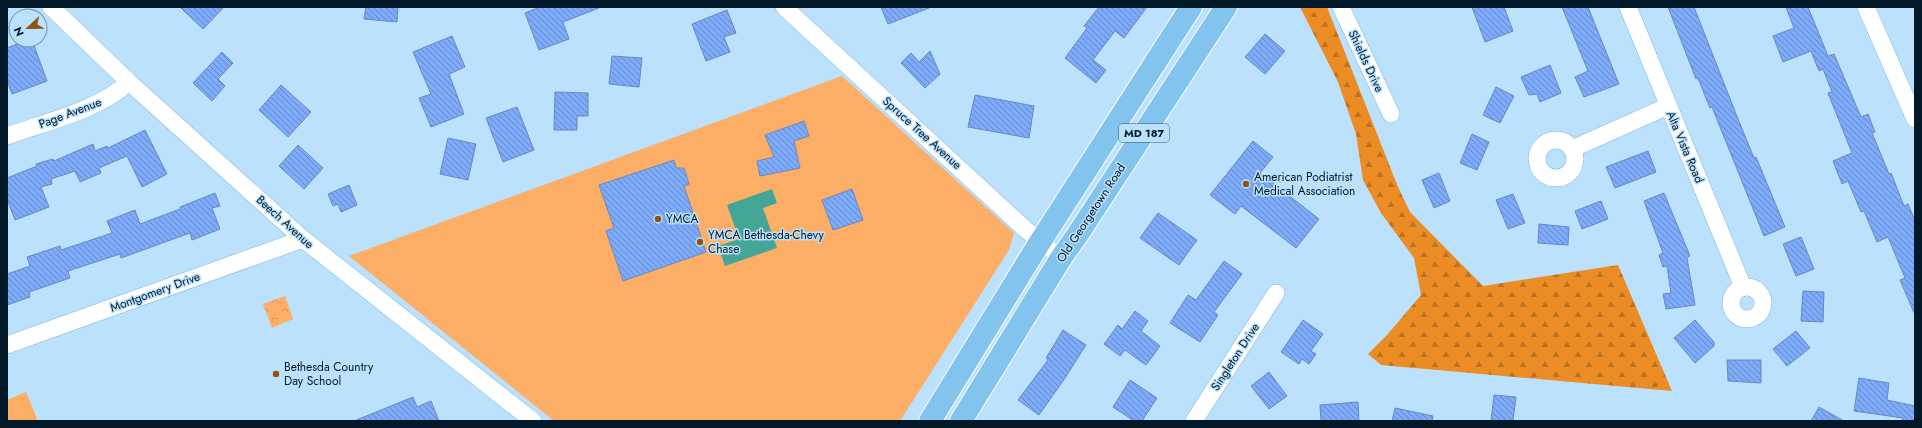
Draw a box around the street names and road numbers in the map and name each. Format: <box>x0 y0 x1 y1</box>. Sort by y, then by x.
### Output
street label: Shields Drive <box>1344 27 1388 95</box>
street label: Spruce Tree Avenue <box>878 92 966 174</box>
street label: Page Avenue <box>36 93 104 133</box>
street label: Alta Vista Road <box>1662 108 1708 186</box>
road number: MD 187 <box>1119 124 1169 142</box>
street label: Old Georgetown Road <box>1052 160 1130 266</box>
street label: Beech Avenue <box>252 191 318 253</box>
street label: Montgomery Drive <box>108 267 202 317</box>
street label: Singleton Drive <box>1206 319 1264 395</box>

